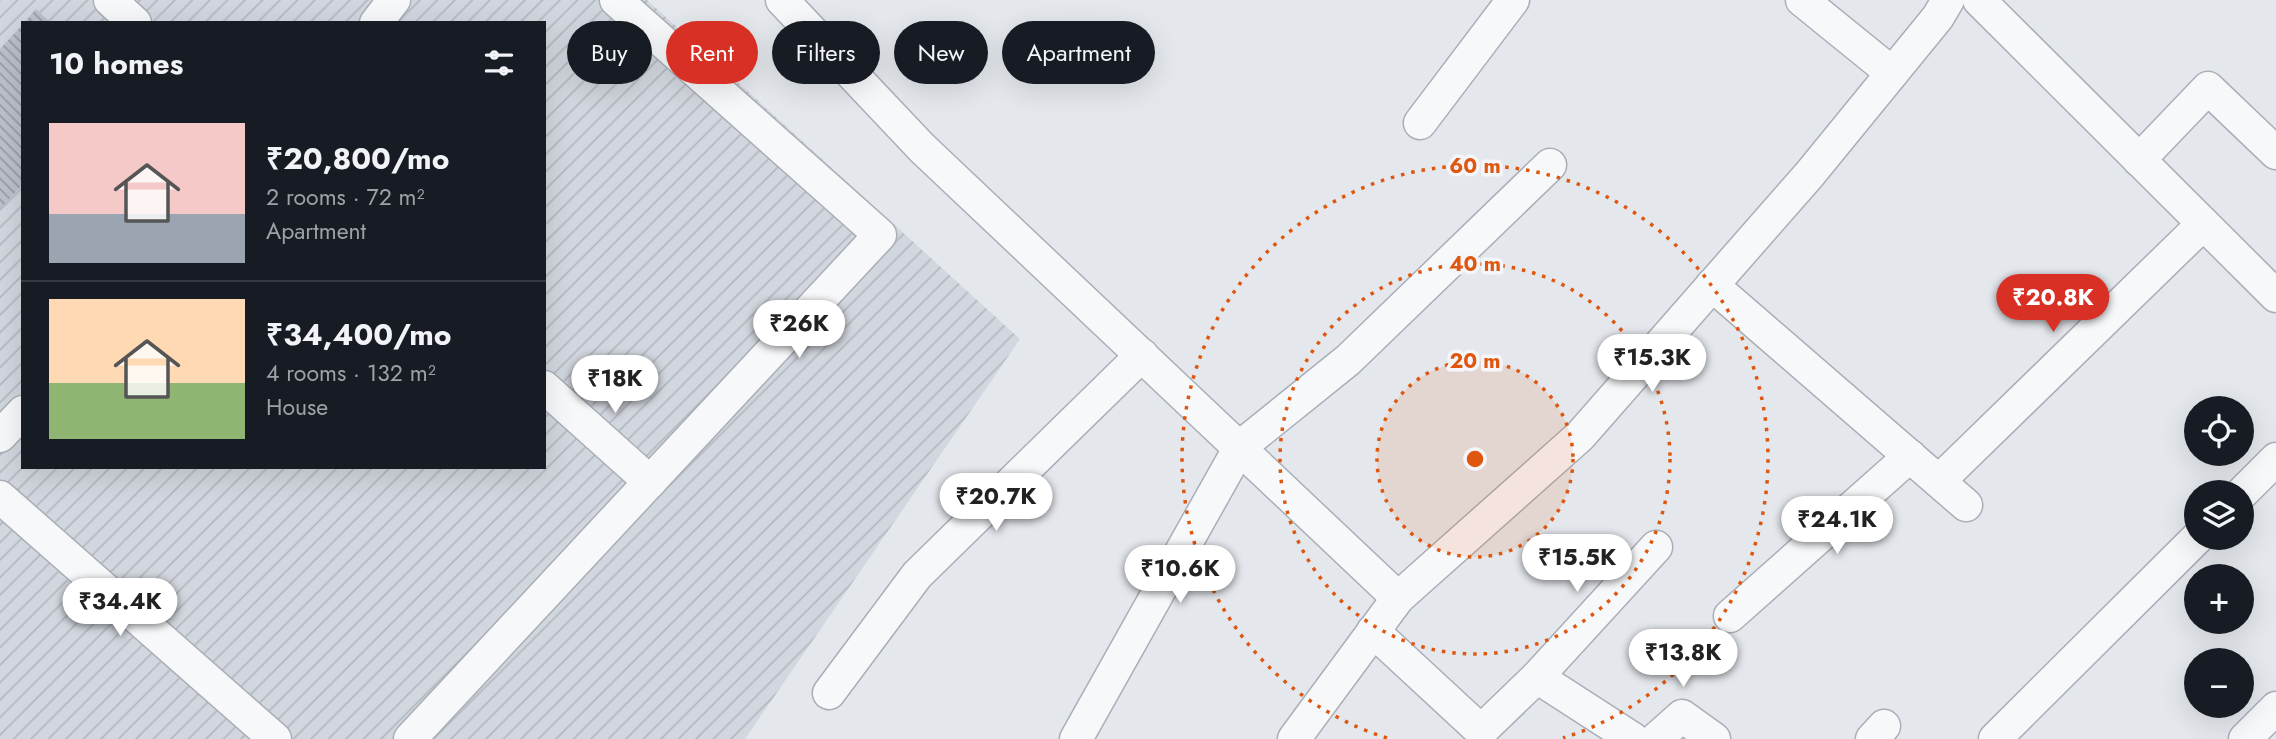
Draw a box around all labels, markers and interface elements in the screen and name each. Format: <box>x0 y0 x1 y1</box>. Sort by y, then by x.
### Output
chip: Buy <box>567 21 652 84</box>
chip: Rent <box>666 21 758 84</box>
chip: Filters <box>772 21 880 84</box>
chip: New <box>894 21 988 84</box>
chip: Apartment <box>1002 21 1155 84</box>
text: 10 homes <box>49 42 183 85</box>
icon: filters <box>480 44 518 82</box>
text: ₹20,800/mo <box>266 137 449 180</box>
icon: home <box>105 151 189 235</box>
text: 60 m <box>1449 151 1501 181</box>
text: 2 rooms · 72 m² <box>266 180 425 214</box>
text: Apartment <box>266 214 366 248</box>
text: 40 m <box>1449 249 1501 279</box>
pin: ₹20.8K <box>1996 274 2110 334</box>
text: ₹20.8K <box>2012 280 2094 314</box>
pin: ₹26K <box>758 300 840 360</box>
text: ₹26K <box>769 306 829 340</box>
text: ₹34,400/mo <box>266 313 452 356</box>
icon: home <box>105 327 189 411</box>
pin: ₹15.3K <box>1595 334 1709 394</box>
text: ₹15.3K <box>1613 340 1691 374</box>
text: 20 m <box>1449 346 1501 376</box>
text: 4 rooms · 132 m² <box>266 356 436 390</box>
pin: ₹18K <box>574 356 656 415</box>
text: ₹18K <box>587 361 643 395</box>
text: House <box>266 390 328 424</box>
map controls <box>2184 396 2254 718</box>
button: locate <box>2184 396 2254 466</box>
centre of rings <box>1463 447 1487 471</box>
pin: ₹20.7K <box>939 474 1053 533</box>
text: ₹20.7K <box>956 479 1036 513</box>
button: layers <box>2184 480 2254 550</box>
pin: ₹24.1K <box>1780 496 1894 556</box>
text: ₹24.1K <box>1797 502 1877 536</box>
pin: ₹15.5K <box>1520 534 1634 594</box>
text: ₹15.5K <box>1538 540 1616 574</box>
pin: ₹10.6K <box>1123 546 1237 605</box>
text: ₹10.6K <box>1141 551 1219 585</box>
button: + <box>2184 564 2254 634</box>
pin: ₹34.4K <box>63 578 177 638</box>
text: ₹34.4K <box>78 584 162 618</box>
pin: ₹13.8K <box>1626 630 1740 689</box>
text: ₹13.8K <box>1645 635 1721 669</box>
button: − <box>2184 648 2254 718</box>

